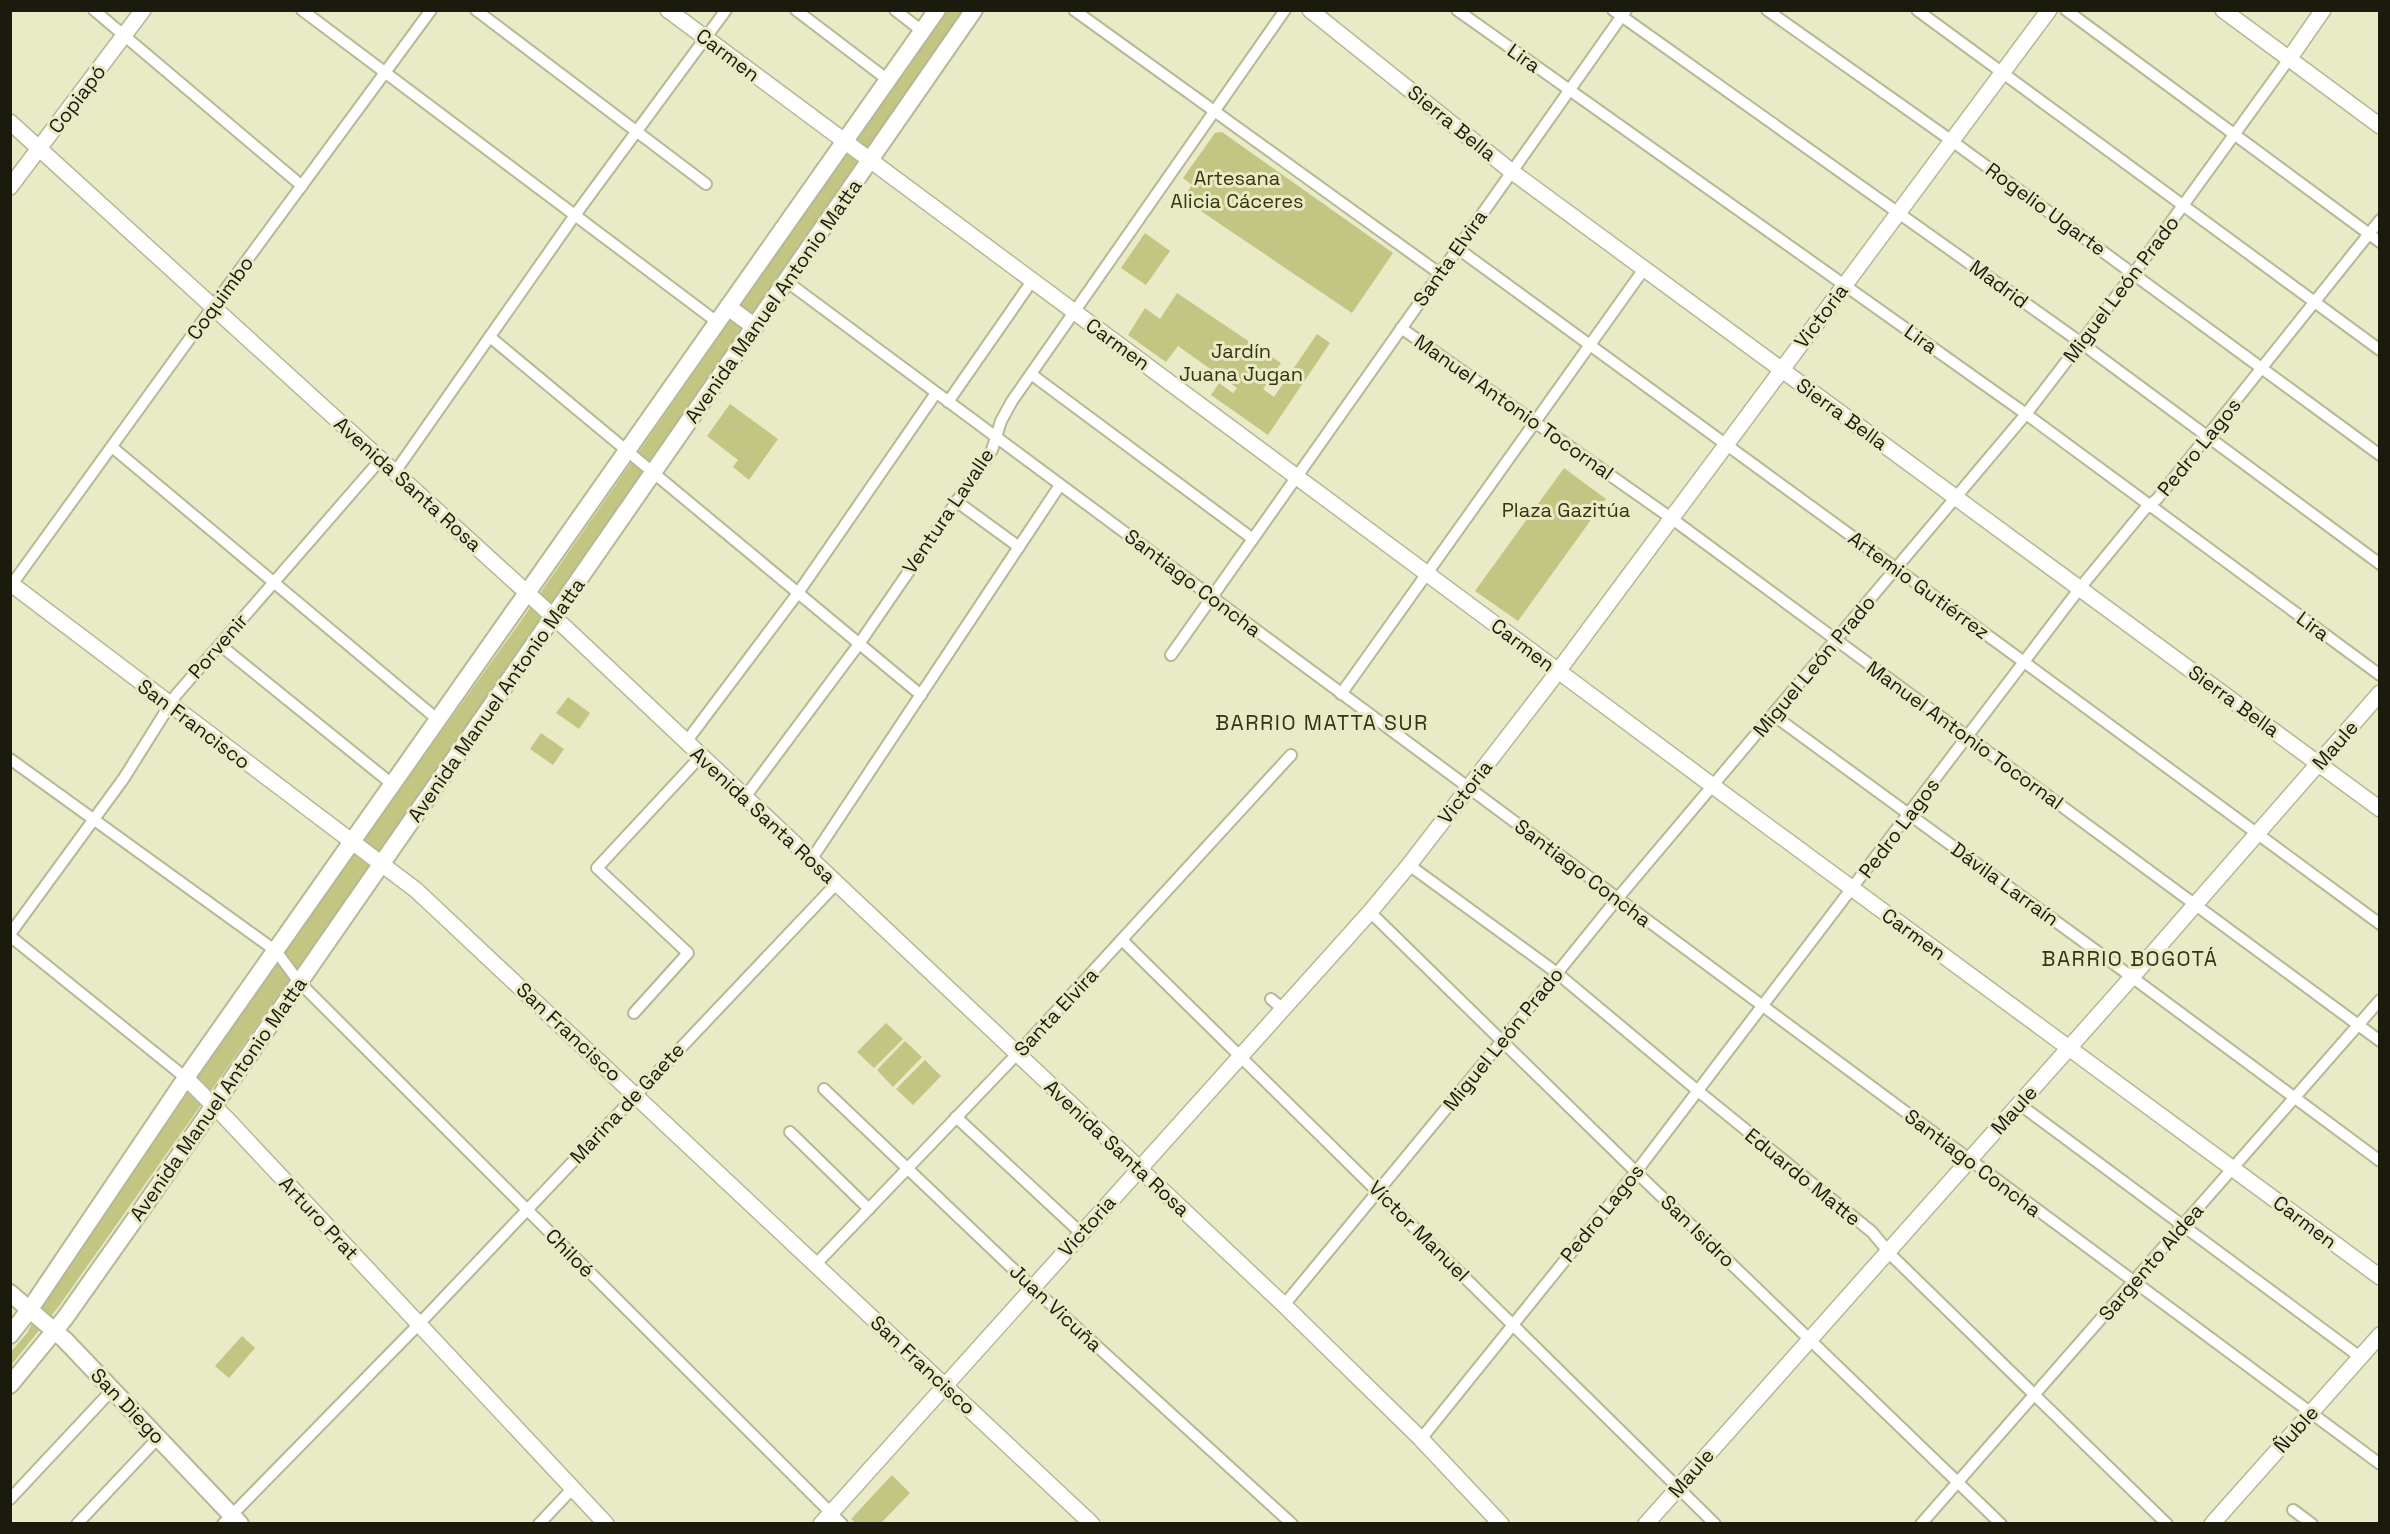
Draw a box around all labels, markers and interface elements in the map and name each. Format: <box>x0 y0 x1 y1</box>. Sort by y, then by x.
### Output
street label: Carmen <box>691 23 765 87</box>
street label: Lira <box>1502 37 1546 79</box>
street label: Copiapó <box>43 59 111 139</box>
street label: Sierra Bella <box>1402 79 1502 167</box>
street label: Rogelio Ugarte <box>1981 157 2111 261</box>
park label: Artesana Alicia Cáceres <box>1170 165 1304 214</box>
street label: Avenida Manuel Antonio Matta <box>679 174 867 428</box>
street label: Santa Elvira <box>1407 205 1493 311</box>
street label: Miguel León Prado <box>2057 210 2185 368</box>
street label: Coquimbo <box>181 251 259 345</box>
street label: Madrid <box>1964 254 2034 314</box>
street label: Victoria <box>1788 279 1854 353</box>
street label: Carmen <box>1081 312 1155 376</box>
street label: Lira <box>1899 318 1943 360</box>
street label: Manuel Antonio Tocornal <box>1409 328 1619 486</box>
park label: Jardín Juana Jugan <box>1179 338 1303 387</box>
street label: Sierra Bella <box>1791 372 1893 456</box>
street label: Pedro Lagos <box>2151 393 2247 501</box>
street label: Avenida Santa Rosa <box>329 411 487 557</box>
street label: Ventura Lavalle <box>896 443 1000 579</box>
park label: Plaza Gazitúa <box>1502 497 1630 523</box>
street label: Santiago Concha <box>1119 523 1267 643</box>
street label: Artemio Gutiérrez <box>1843 525 1995 645</box>
street label: Avenida Manuel Antonio Matta <box>402 573 590 827</box>
street label: Miguel León Prado <box>1747 590 1881 742</box>
street label: Lira <box>2291 605 2335 647</box>
street label: Porvenir <box>182 608 254 684</box>
street label: Carmen <box>1486 613 1560 677</box>
street label: Manuel Antonio Tocornal <box>1861 655 2069 815</box>
street label: Sierra Bella <box>2183 659 2285 743</box>
street label: San Francisco <box>132 673 256 775</box>
district label: BARRIO MATTA SUR <box>1215 709 1429 736</box>
street label: Maule <box>2306 715 2364 775</box>
street label: Avenida Santa Rosa <box>685 741 841 889</box>
street label: Victoria <box>1432 755 1498 829</box>
street label: Pedro Lagos <box>1853 773 1945 883</box>
street label: Santiago Concha <box>1509 813 1657 933</box>
street label: Dávila Larraín <box>1946 836 2064 932</box>
street label: Carmen <box>1877 902 1951 966</box>
district label: BARRIO BOGOTÁ <box>2042 945 2218 972</box>
street label: Santa Elvira <box>1008 962 1104 1062</box>
street label: Miguel León Prado <box>1437 962 1569 1116</box>
street label: Avenida Manuel Antonio Matta <box>124 972 312 1226</box>
street label: San Francisco <box>511 977 627 1087</box>
street label: Marina de Gaete <box>564 1037 690 1169</box>
street label: Avenida Santa Rosa <box>1039 1074 1195 1222</box>
street label: Maule <box>1985 1080 2043 1140</box>
street label: Santiago Concha <box>1899 1103 2047 1223</box>
street label: Eduardo Matte <box>1740 1122 1866 1232</box>
street label: Pedro Lagos <box>1554 1159 1650 1267</box>
street label: Arturo Prat <box>274 1171 364 1265</box>
street label: Víctor Manuel <box>1363 1175 1475 1287</box>
street label: San Isidro <box>1655 1189 1741 1273</box>
street label: Victoria <box>1053 1190 1121 1262</box>
street label: Carmen <box>2268 1190 2342 1254</box>
street label: Sargento Aldea <box>2093 1198 2209 1326</box>
street label: Chiloé <box>540 1223 600 1283</box>
street label: Juan Vicuña <box>1004 1258 1108 1358</box>
street label: San Francisco <box>865 1310 981 1420</box>
street label: San Diego <box>85 1362 171 1450</box>
street label: Ñuble <box>2268 1400 2324 1458</box>
street label: Maule <box>1662 1443 1720 1503</box>

